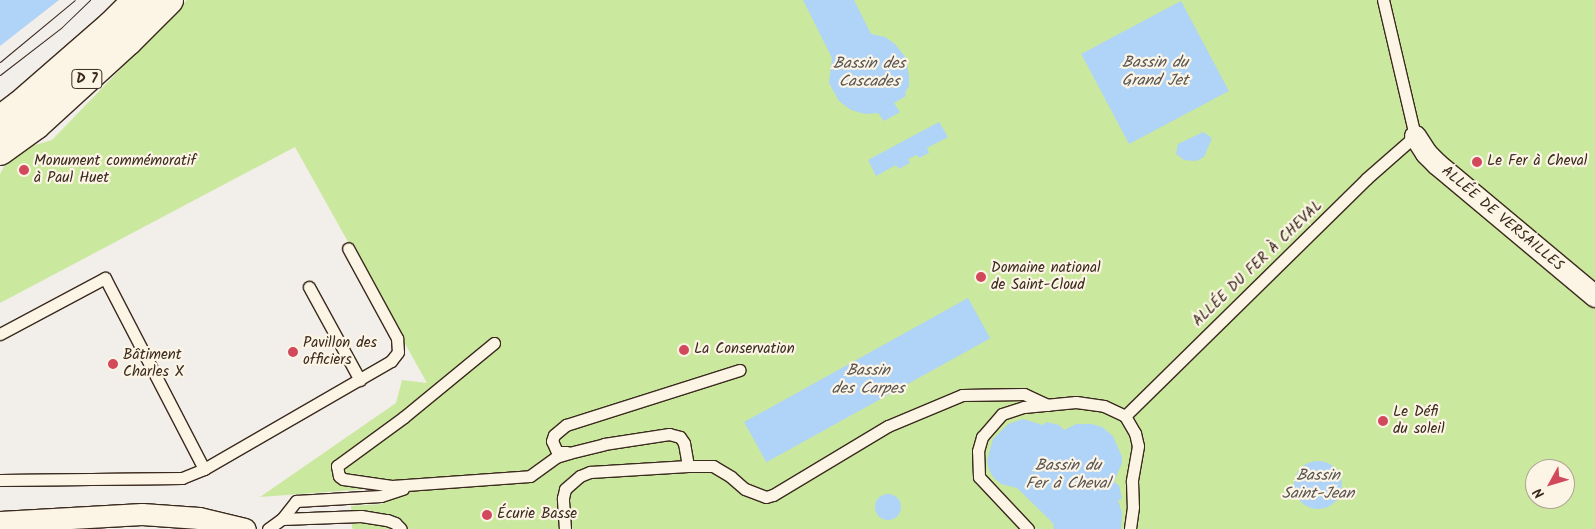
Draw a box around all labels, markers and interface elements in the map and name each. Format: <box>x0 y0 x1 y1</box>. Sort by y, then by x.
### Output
water label: Bassin du Grand Jet <box>1122 53 1188 91</box>
water label: Bassin des Cascades <box>833 54 905 92</box>
road number: D 7 <box>71 68 103 90</box>
place label: Monument commémoratif à Paul Huet <box>34 152 196 187</box>
place label: Le Fer à Cheval <box>1487 153 1587 171</box>
marker: Le Fer à Cheval <box>1471 156 1483 168</box>
street label: ALLÉE DE VERSAILLES <box>1437 163 1567 275</box>
marker: Monument commémoratif à Paul Huet <box>18 164 30 176</box>
street label: ALLÉE DU FER À CHEVAL <box>1189 197 1327 331</box>
place label: Domaine national de Saint-Cloud <box>991 259 1101 294</box>
marker: Domaine national de Saint-Cloud <box>975 271 987 283</box>
place label: Pavillon des officiers <box>303 334 377 369</box>
place label: La Conservation <box>694 341 795 359</box>
marker: La Conservation <box>678 344 690 356</box>
place label: Bâtiment Charles X <box>123 346 184 381</box>
marker: Pavillon des officiers <box>287 346 299 358</box>
marker: Bâtiment Charles X <box>107 358 119 370</box>
water label: Bassin des Carpes <box>832 361 904 399</box>
place label: Le Défi du soleil <box>1393 403 1445 438</box>
marker: Le Défi du soleil <box>1377 415 1389 427</box>
water label: Bassin du Fer à Cheval <box>1026 456 1110 494</box>
north arrow <box>1525 459 1575 509</box>
water label: Bassin Saint-Jean <box>1282 466 1354 504</box>
text: N <box>1528 482 1550 503</box>
place label: Écurie Basse <box>497 506 577 524</box>
marker: Écurie Basse <box>481 509 493 521</box>

